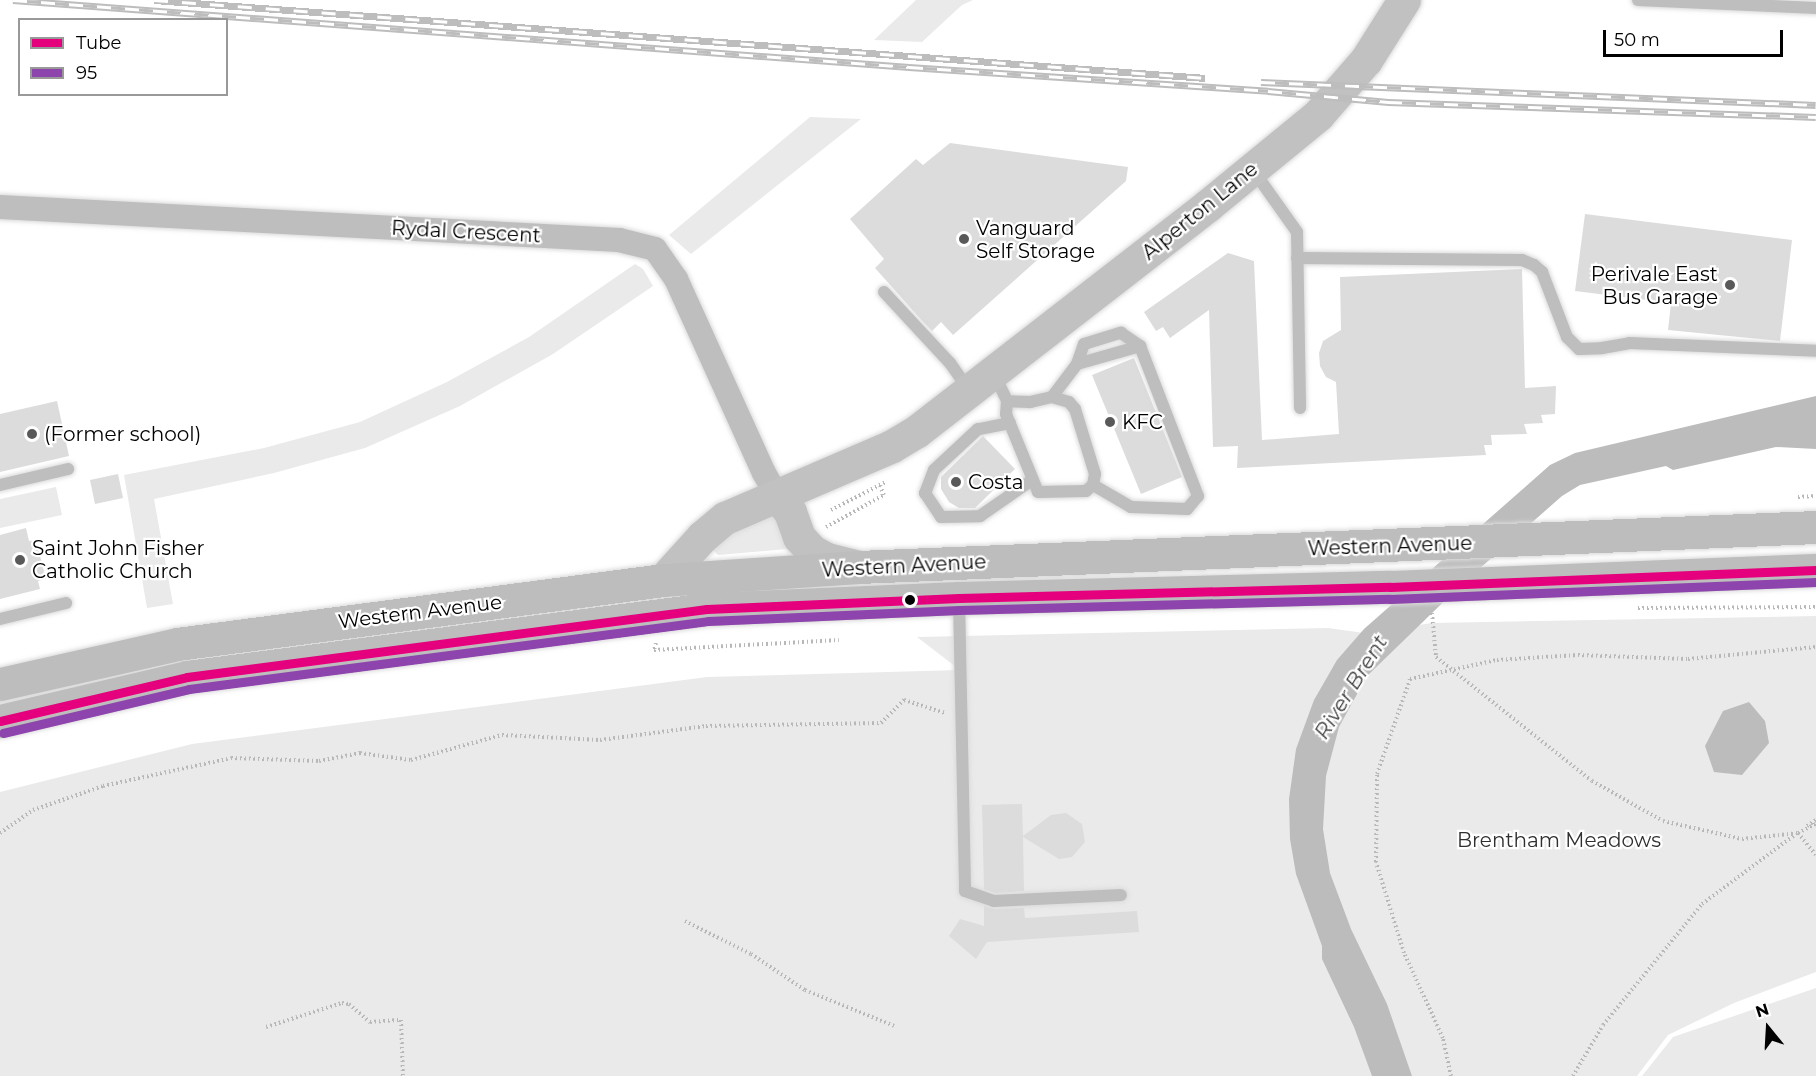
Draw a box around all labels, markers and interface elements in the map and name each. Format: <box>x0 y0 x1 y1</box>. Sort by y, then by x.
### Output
legend <box>18 18 228 96</box>
scale bar <box>1606 18 1786 56</box>
text: 50 m <box>1614 29 1660 51</box>
text: Tube <box>76 32 121 54</box>
text: 95 <box>76 62 97 84</box>
street label: Alperton Lane <box>1137 157 1263 265</box>
street label: Rydal Crescent <box>391 216 541 248</box>
place label: Vanguard Self Storage <box>976 216 1095 263</box>
marker: Vanguard Self Storage <box>957 232 971 246</box>
place label: Perivale East Bus Garage <box>1591 262 1718 309</box>
marker: Perivale East Bus Garage <box>1723 278 1737 292</box>
place label: KFC <box>1122 410 1163 434</box>
marker: KFC <box>1103 415 1117 429</box>
place label: (Former school) <box>44 422 201 446</box>
marker: (Former school) <box>25 427 39 441</box>
place label: Costa <box>968 470 1024 494</box>
marker: Costa <box>949 475 963 489</box>
street label: Western Avenue <box>1307 531 1473 561</box>
place label: Saint John Fisher Catholic Church <box>32 536 205 583</box>
street label: Western Avenue <box>821 550 987 582</box>
marker: Saint John Fisher Catholic Church <box>13 553 27 567</box>
street label: Western Avenue <box>337 590 503 634</box>
unlabelled marker <box>904 594 916 606</box>
water label: River Brent <box>1309 630 1393 744</box>
park label: Brentham Meadows <box>1457 828 1661 852</box>
north arrow <box>1738 998 1798 1058</box>
text: N <box>1753 999 1771 1021</box>

